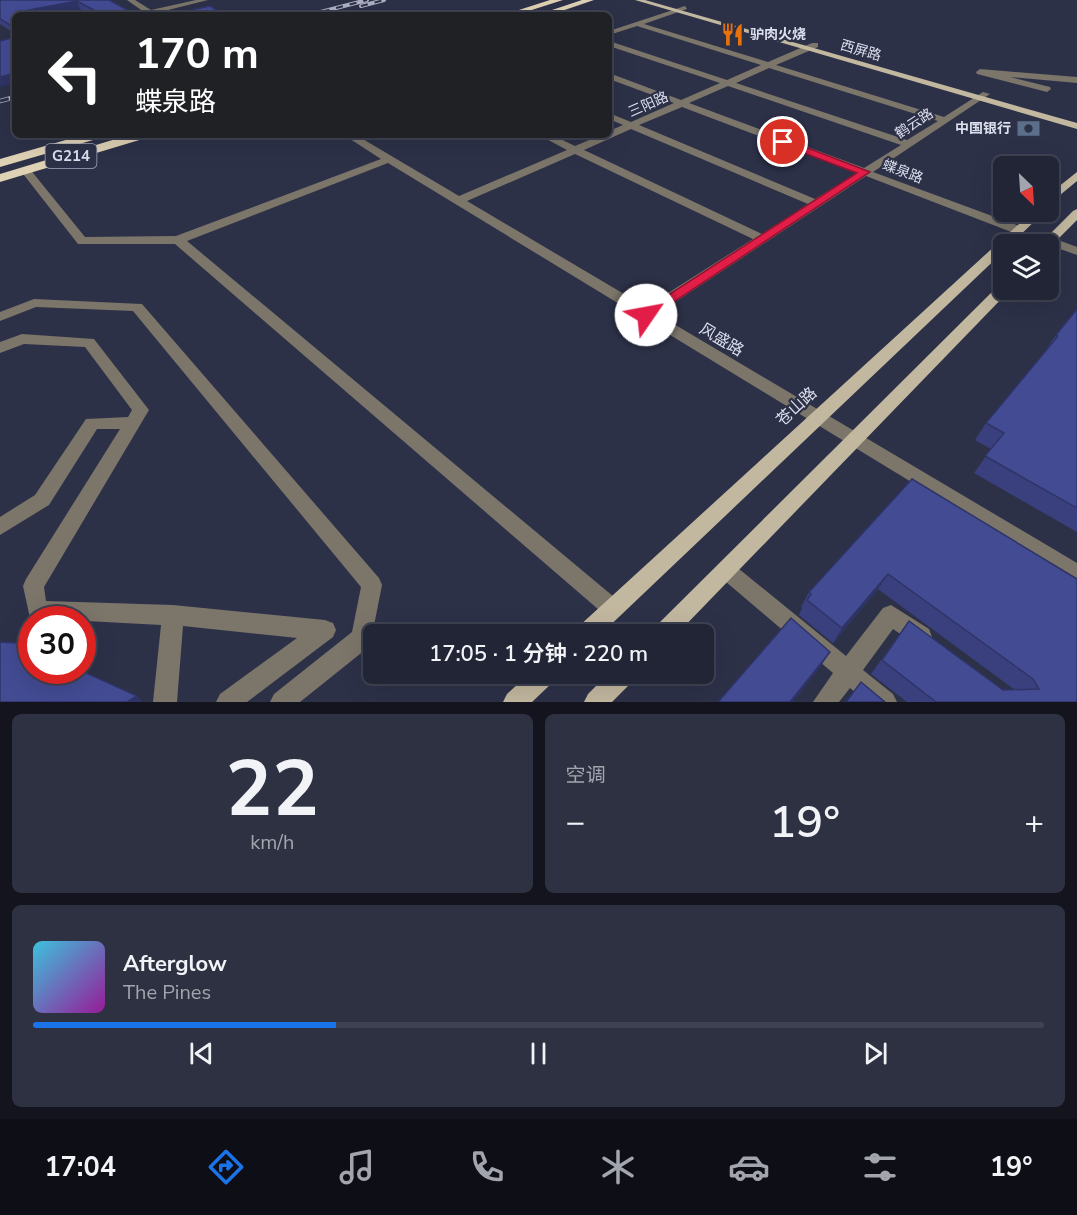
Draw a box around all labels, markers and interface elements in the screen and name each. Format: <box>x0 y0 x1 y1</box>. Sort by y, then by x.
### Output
restaurant icon: 驴肉火烧 <box>719 21 745 47</box>
place label: 驴肉火烧 <box>750 25 806 44</box>
text: 170 m <box>135 26 259 83</box>
icon: left <box>36 36 114 114</box>
street label: 西屏路 <box>838 36 884 65</box>
text: 蝶泉路 <box>135 84 216 121</box>
street label: 三阳路 <box>625 87 671 122</box>
street label: 鹤云路 <box>891 104 937 143</box>
bank icon: 中国银行 <box>1016 115 1042 141</box>
pin <box>757 116 808 167</box>
place label: 中国银行 <box>955 119 1011 138</box>
icon: arrive <box>766 125 799 158</box>
road number: G214 <box>46 144 97 168</box>
street label: 蝶泉路 <box>880 155 926 188</box>
north arrow <box>993 156 1059 222</box>
map controls <box>993 156 1059 300</box>
button: layers <box>993 234 1059 300</box>
position arrow <box>614 283 678 347</box>
street label: 风盛路 <box>695 318 748 362</box>
street label: 苍山路 <box>772 382 822 431</box>
speed limit sign: 30 <box>18 606 96 684</box>
text: 17:05 · 1 分钟 · 220 m <box>429 639 648 669</box>
text: 22 <box>225 736 319 843</box>
text: 空调 <box>566 762 606 789</box>
text: 19° <box>769 792 840 853</box>
text: − <box>566 800 585 845</box>
text: + <box>1024 800 1044 845</box>
text: km/h <box>250 829 294 856</box>
text: Afterglow <box>123 949 227 979</box>
text: The Pines <box>123 979 211 1006</box>
icon: previous <box>185 1037 218 1070</box>
icon: pause <box>522 1037 555 1070</box>
icon: next <box>859 1037 892 1070</box>
icon: directions <box>205 1146 247 1188</box>
icon: music <box>336 1146 378 1188</box>
icon: phone <box>466 1146 508 1188</box>
icon: climate <box>597 1146 639 1188</box>
icon: car <box>728 1146 770 1188</box>
icon: filters <box>859 1146 901 1188</box>
text: 17:04 <box>44 1149 116 1186</box>
text: 19° <box>990 1149 1032 1186</box>

